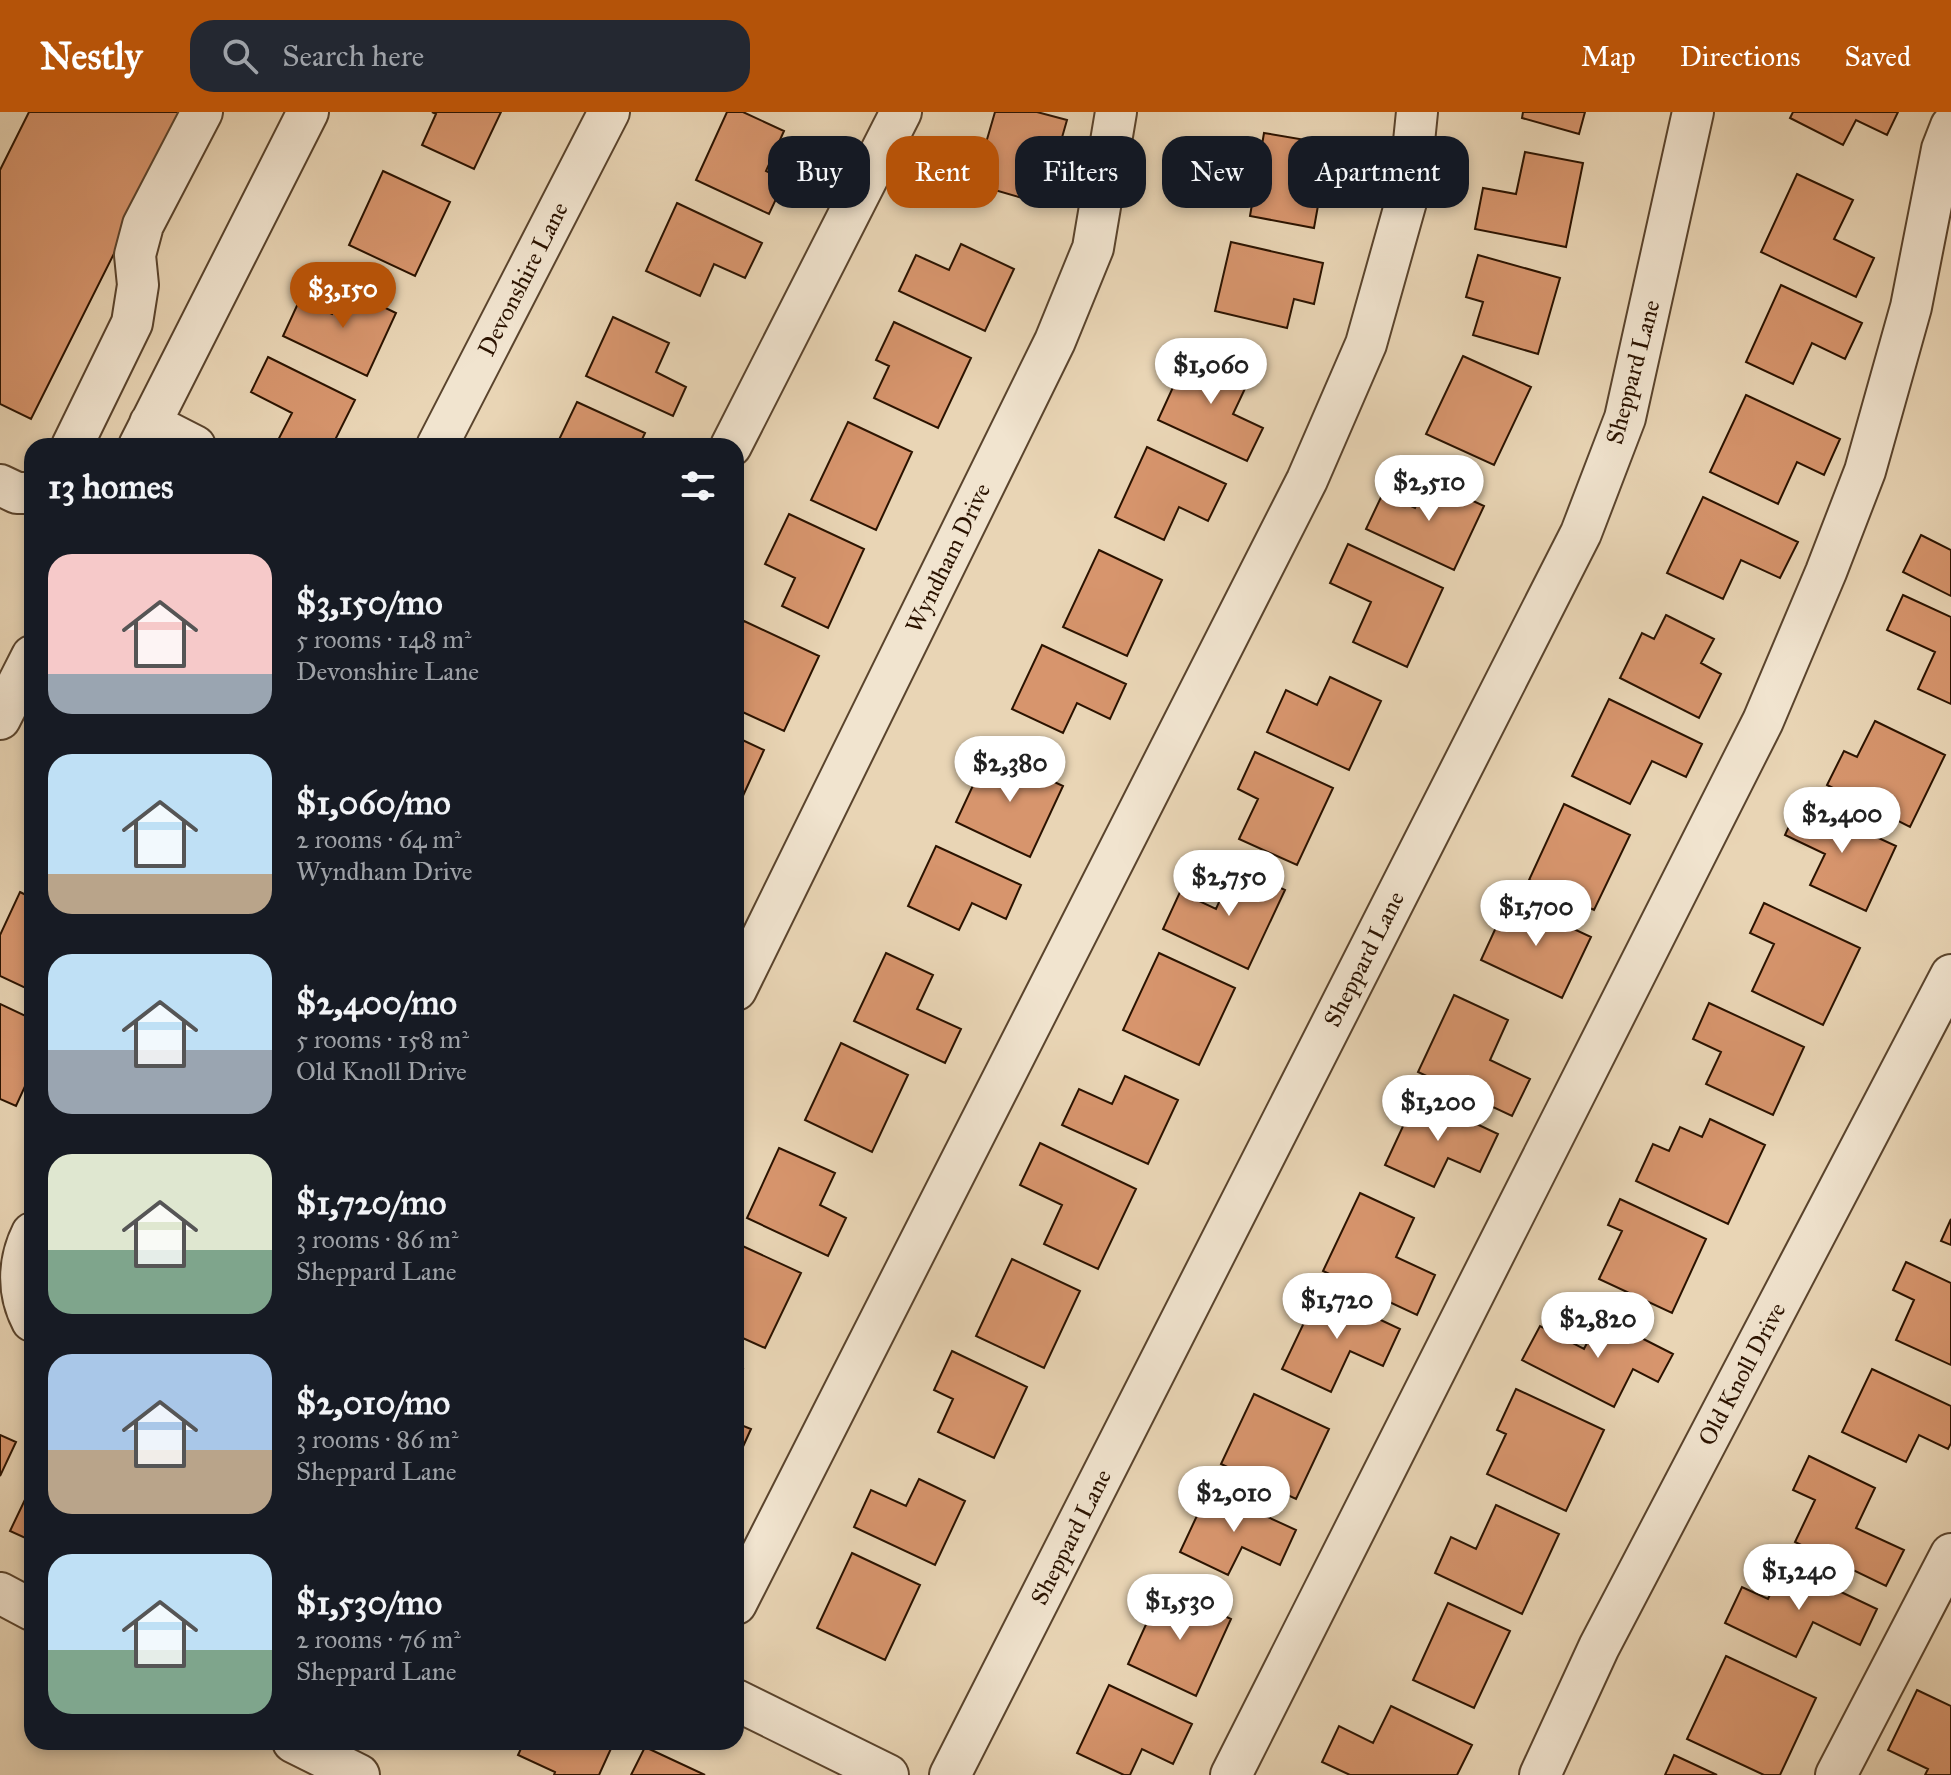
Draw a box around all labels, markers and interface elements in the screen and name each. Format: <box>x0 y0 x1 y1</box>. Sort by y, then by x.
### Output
search box <box>190 20 750 92</box>
text: Nestly <box>40 33 142 79</box>
icon: search <box>218 34 262 78</box>
text: Search here <box>282 38 424 74</box>
text: Map <box>1581 39 1636 74</box>
text: Directions <box>1680 39 1801 74</box>
text: Saved <box>1845 39 1911 74</box>
chip: Buy <box>768 136 870 208</box>
chip: Rent <box>886 136 999 208</box>
chip: Filters <box>1015 136 1146 208</box>
chip: New <box>1162 136 1272 208</box>
chip: Apartment <box>1288 136 1469 208</box>
street label: Devonshire Lane <box>471 197 575 361</box>
pin: $3,150 <box>278 262 408 330</box>
text: $3,150 <box>308 272 378 304</box>
street label: Sheppard Lane <box>1599 297 1667 447</box>
pin: $1,060 <box>1146 338 1276 406</box>
text: $1,060 <box>1173 348 1249 380</box>
pin: $2,510 <box>1364 455 1494 523</box>
icon: filters <box>676 464 720 508</box>
text: $2,510 <box>1393 465 1465 497</box>
text: 13 homes <box>48 466 173 507</box>
street label: Wyndham Drive <box>899 478 997 638</box>
text: $3,150/mo <box>296 582 443 623</box>
icon: home <box>112 586 208 682</box>
text: 5 rooms · 148 m² <box>296 623 472 655</box>
text: Devonshire Lane <box>296 655 479 687</box>
pin: $2,380 <box>945 736 1075 804</box>
text: $2,380 <box>972 746 1048 778</box>
text: $1,060/mo <box>296 782 451 823</box>
icon: home <box>112 786 208 882</box>
pin: $2,400 <box>1777 787 1907 855</box>
text: $2,400 <box>1802 797 1882 829</box>
text: 2 rooms · 64 m² <box>296 823 462 855</box>
pin: $2,750 <box>1164 850 1294 918</box>
text: Wyndham Drive <box>296 855 473 887</box>
text: $2,750 <box>1191 860 1267 892</box>
pin: $1,700 <box>1471 880 1601 948</box>
street label: Sheppard Lane <box>1317 886 1411 1032</box>
text: $1,700 <box>1498 890 1574 922</box>
text: $2,400/mo <box>296 982 457 1023</box>
icon: home <box>112 986 208 1082</box>
text: 5 rooms · 158 m² <box>296 1023 469 1055</box>
text: Old Knoll Drive <box>296 1055 467 1087</box>
pin: $1,200 <box>1373 1075 1503 1143</box>
text: $1,200 <box>1400 1085 1476 1117</box>
text: $1,720/mo <box>296 1182 446 1223</box>
icon: home <box>112 1186 208 1282</box>
text: 3 rooms · 86 m² <box>296 1223 459 1255</box>
text: Sheppard Lane <box>296 1255 457 1287</box>
pin: $1,720 <box>1272 1273 1402 1341</box>
text: $1,720 <box>1301 1283 1373 1315</box>
pin: $2,820 <box>1533 1292 1663 1360</box>
street label: Old Knoll Drive <box>1692 1297 1792 1451</box>
text: $2,820 <box>1559 1302 1637 1334</box>
text: $2,010/mo <box>296 1382 450 1423</box>
icon: home <box>112 1386 208 1482</box>
text: 3 rooms · 86 m² <box>296 1423 459 1455</box>
text: Sheppard Lane <box>296 1455 457 1487</box>
street label: Sheppard Lane <box>1024 1464 1118 1610</box>
pin: $2,010 <box>1169 1466 1299 1534</box>
text: $2,010 <box>1196 1476 1272 1508</box>
pin: $1,240 <box>1734 1544 1864 1612</box>
text: $1,240 <box>1761 1554 1837 1586</box>
pin: $1,530 <box>1115 1574 1245 1642</box>
text: $1,530/mo <box>296 1582 442 1623</box>
text: $1,530 <box>1145 1584 1215 1616</box>
icon: home <box>112 1586 208 1682</box>
text: 2 rooms · 76 m² <box>296 1623 461 1655</box>
text: Sheppard Lane <box>296 1655 457 1687</box>

